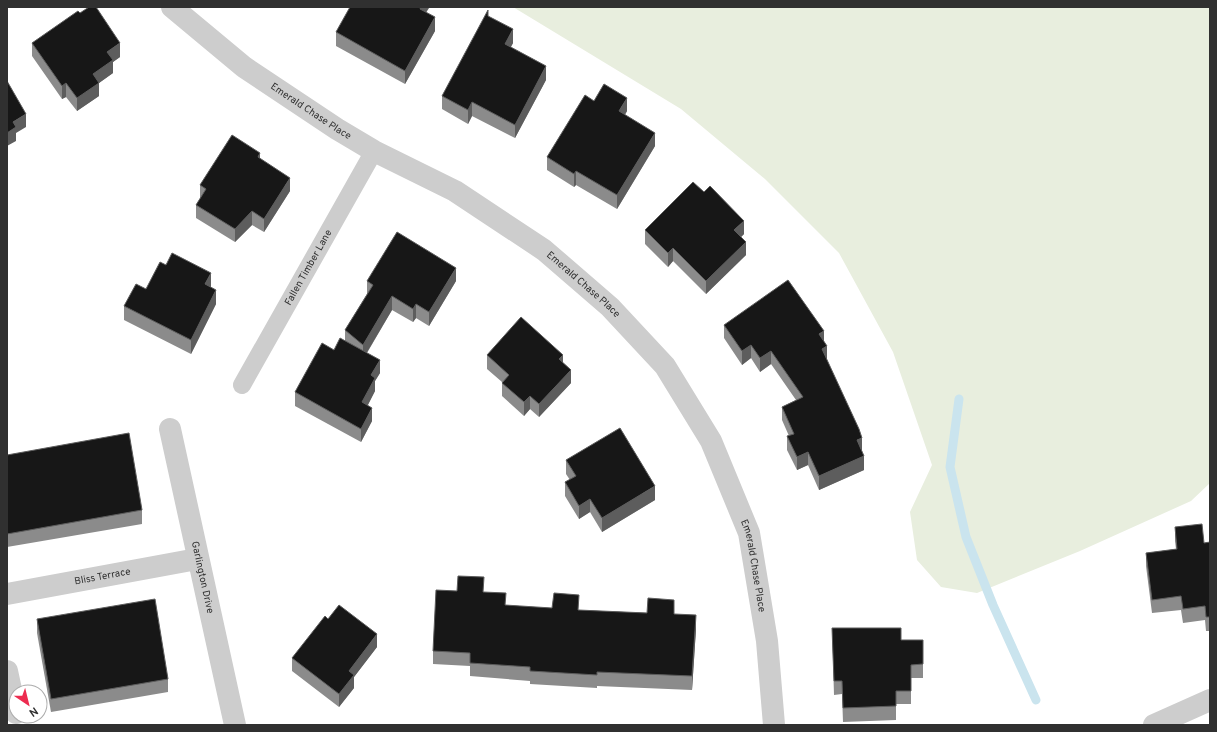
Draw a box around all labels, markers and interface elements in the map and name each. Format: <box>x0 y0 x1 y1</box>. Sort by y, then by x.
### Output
street label: Emerald Chase Place <box>268 80 354 143</box>
street label: Fallen Timber Lane <box>282 227 335 308</box>
street label: Emerald Chase Place <box>544 248 623 320</box>
street label: Emerald Chase Place <box>738 517 769 613</box>
street label: Garlington Drive <box>188 540 217 615</box>
street label: Bliss Terrace <box>73 565 132 588</box>
north arrow <box>8 684 48 724</box>
text: N <box>26 703 40 719</box>

